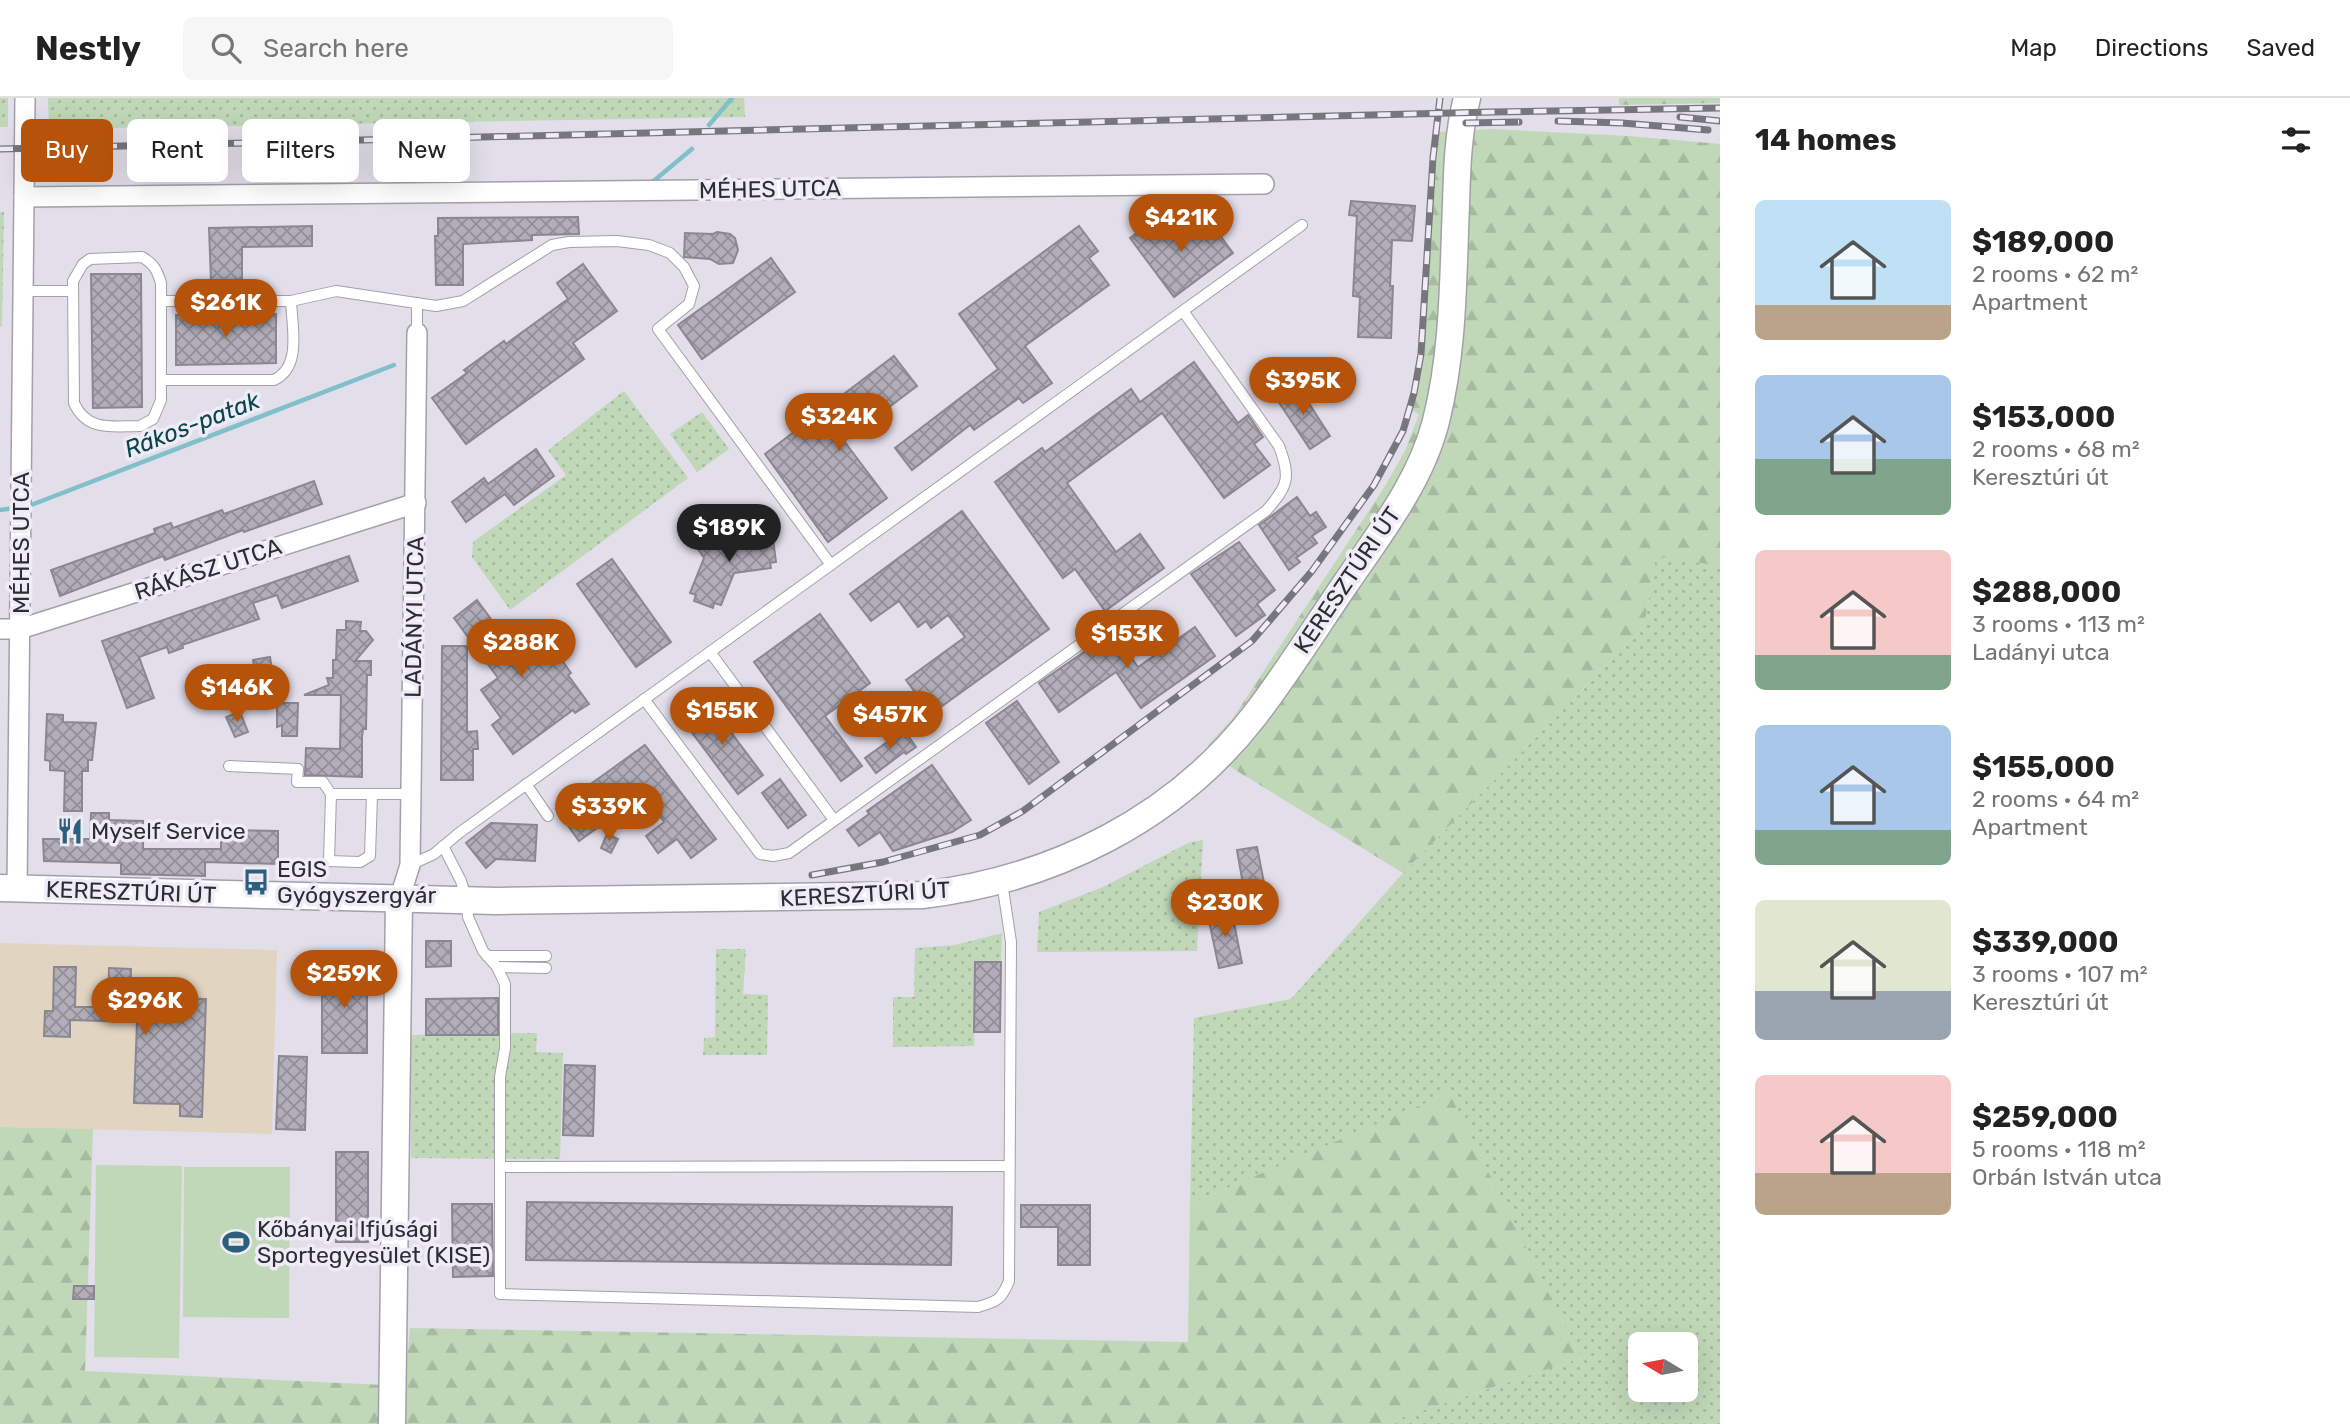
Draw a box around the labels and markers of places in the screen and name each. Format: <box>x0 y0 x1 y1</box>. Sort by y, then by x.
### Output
pin: $421K <box>1132 194 1230 254</box>
pin: $261K <box>177 280 275 339</box>
pin: $395K <box>1254 358 1352 417</box>
pin: $324K <box>790 394 888 453</box>
pin: $189K <box>680 504 778 564</box>
pin: $153K <box>1078 610 1176 670</box>
pin: $288K <box>472 620 570 679</box>
pin: $146K <box>188 664 286 724</box>
pin: $155K <box>673 688 771 747</box>
pin: $457K <box>841 692 939 751</box>
pin: $339K <box>560 784 658 843</box>
restaurant icon: Myself Service <box>55 816 85 846</box>
place label: Myself Service <box>91 817 246 845</box>
place label: EGIS Gyógyszergyár <box>277 855 437 909</box>
bus stop icon: EGIS Gyógyszergyár <box>241 867 271 897</box>
pin: $230K <box>1176 880 1274 939</box>
pin: $259K <box>295 950 393 1010</box>
pin: $296K <box>96 978 194 1037</box>
place label: Kőbányai Ifjúsági Sportegyesület (KISE) <box>257 1215 490 1269</box>
sports icon: Kőbányai Ifjúsági Sportegyesület (KISE) <box>221 1227 251 1257</box>

